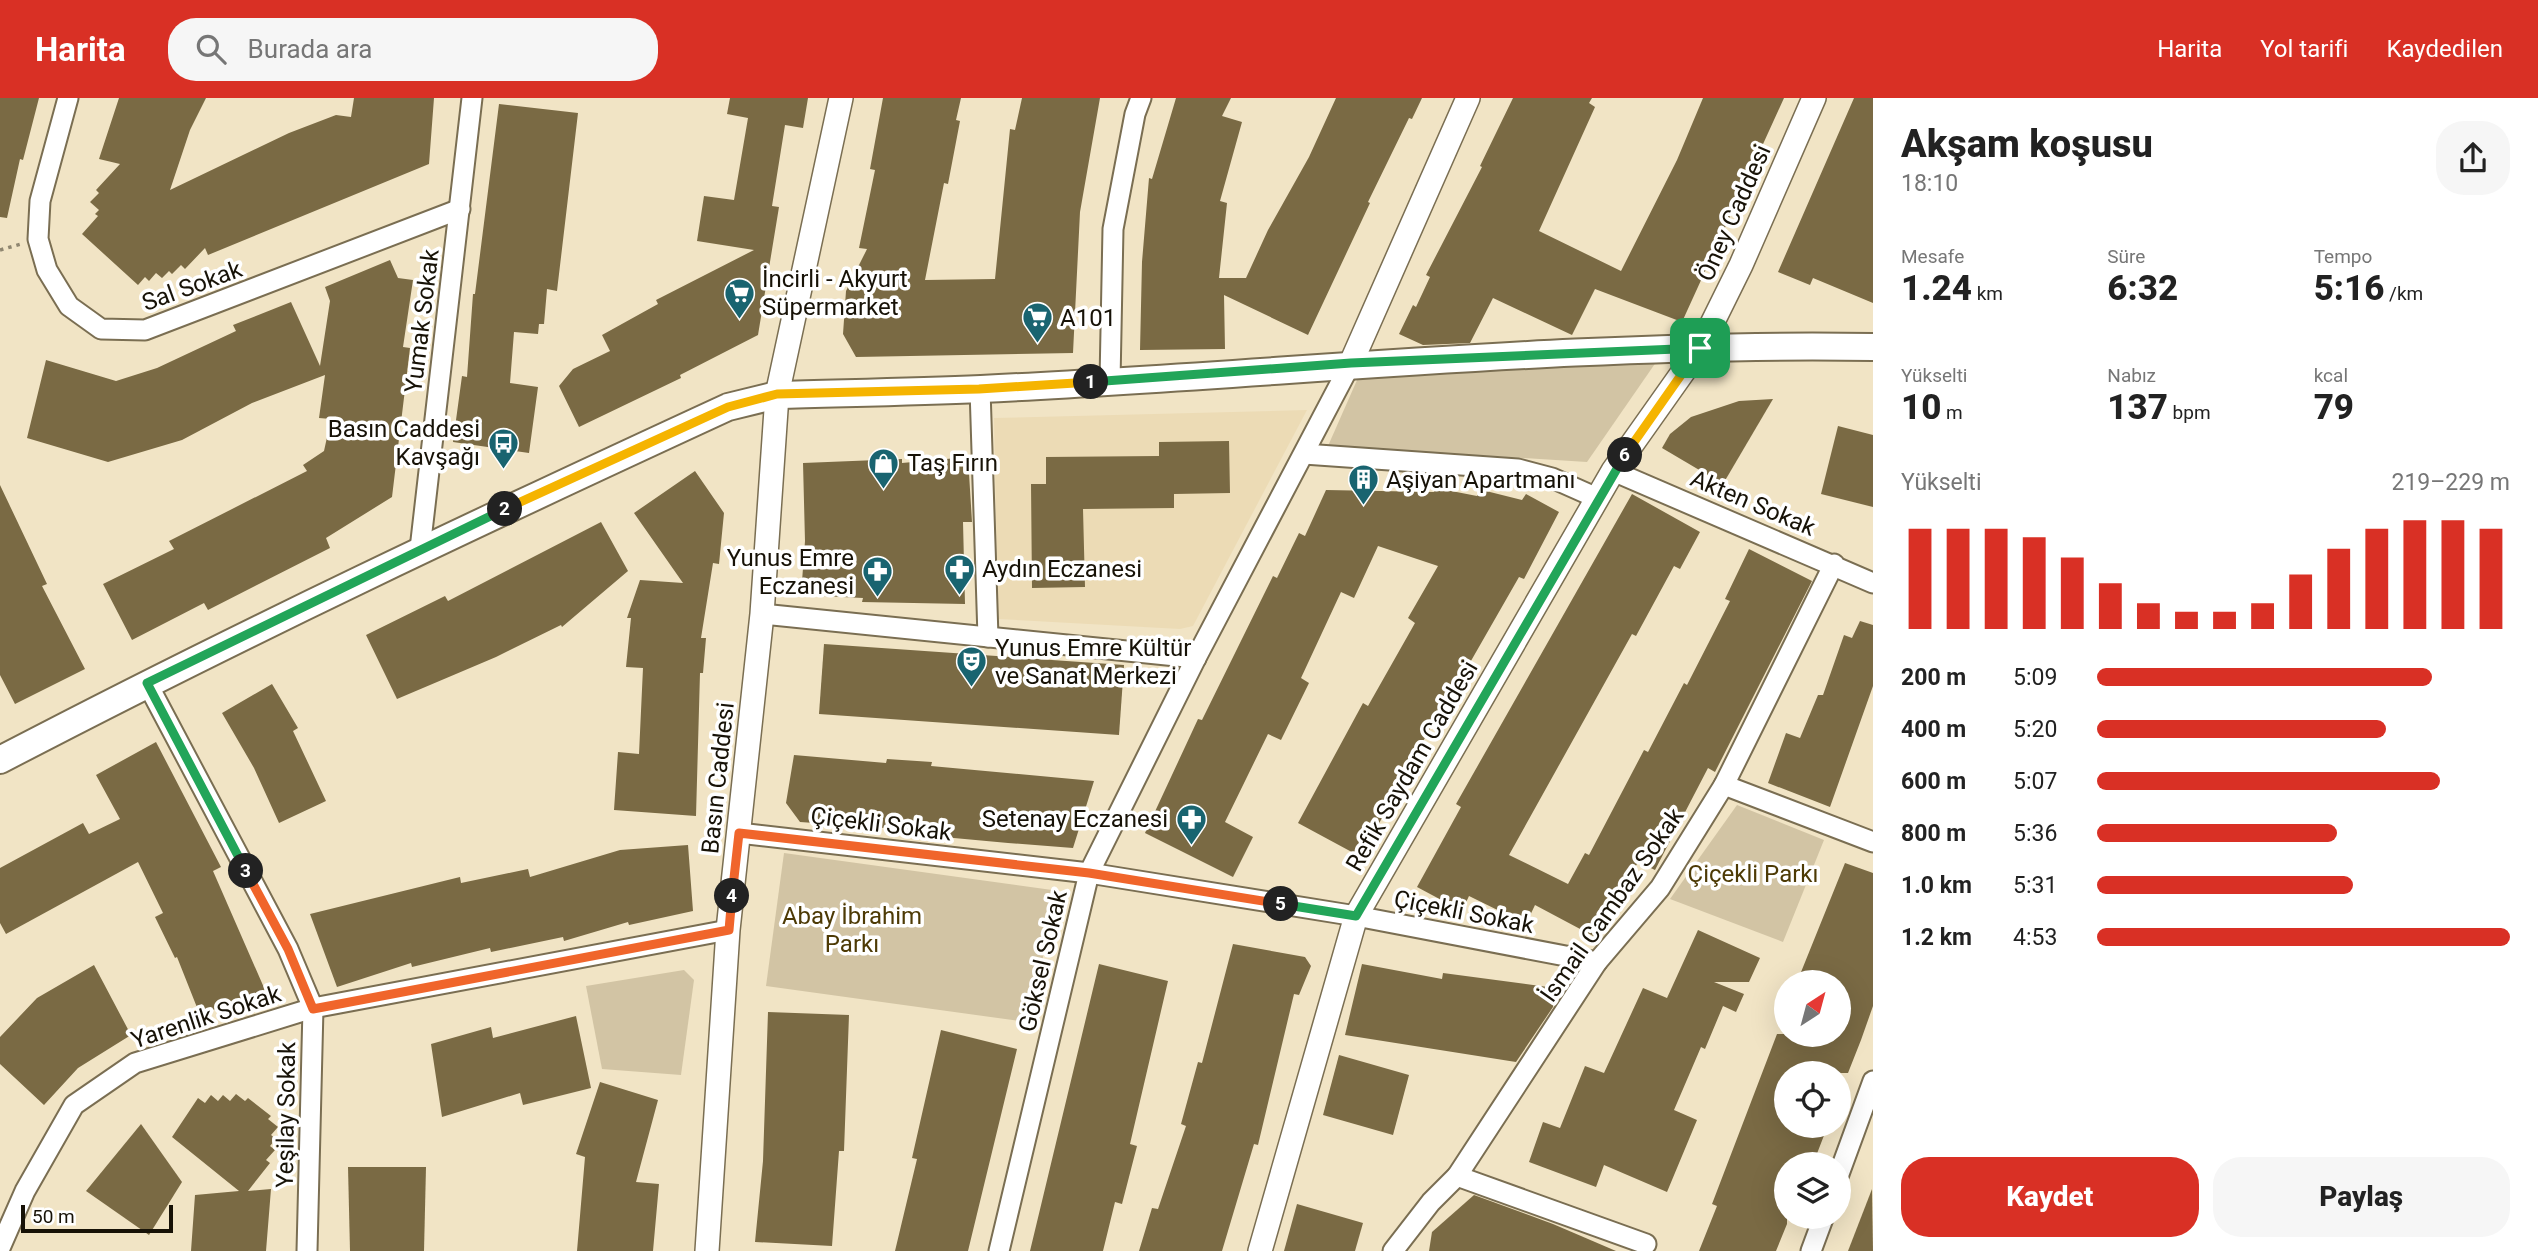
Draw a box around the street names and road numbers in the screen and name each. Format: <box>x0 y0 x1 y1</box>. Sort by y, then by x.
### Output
street label: Öney Caddesi <box>1691 140 1777 286</box>
street label: Yumak Sokak <box>399 247 445 395</box>
street label: Sal Sokak <box>138 255 247 317</box>
street label: Akten Sokak <box>1686 464 1820 542</box>
street label: Refik Saydam Caddesi <box>1340 656 1484 876</box>
street label: Basın Caddesi <box>696 701 740 855</box>
street label: Çiçekli Sokak <box>809 801 954 847</box>
street label: İsmail Cambaz Sokak <box>1535 802 1690 1007</box>
street label: Çiçekli Sokak <box>1392 885 1537 939</box>
street label: Göksel Sokak <box>1013 887 1073 1035</box>
street label: Yarenlik Sokak <box>128 979 285 1054</box>
street label: Yeşilay Sokak <box>271 1041 301 1188</box>

